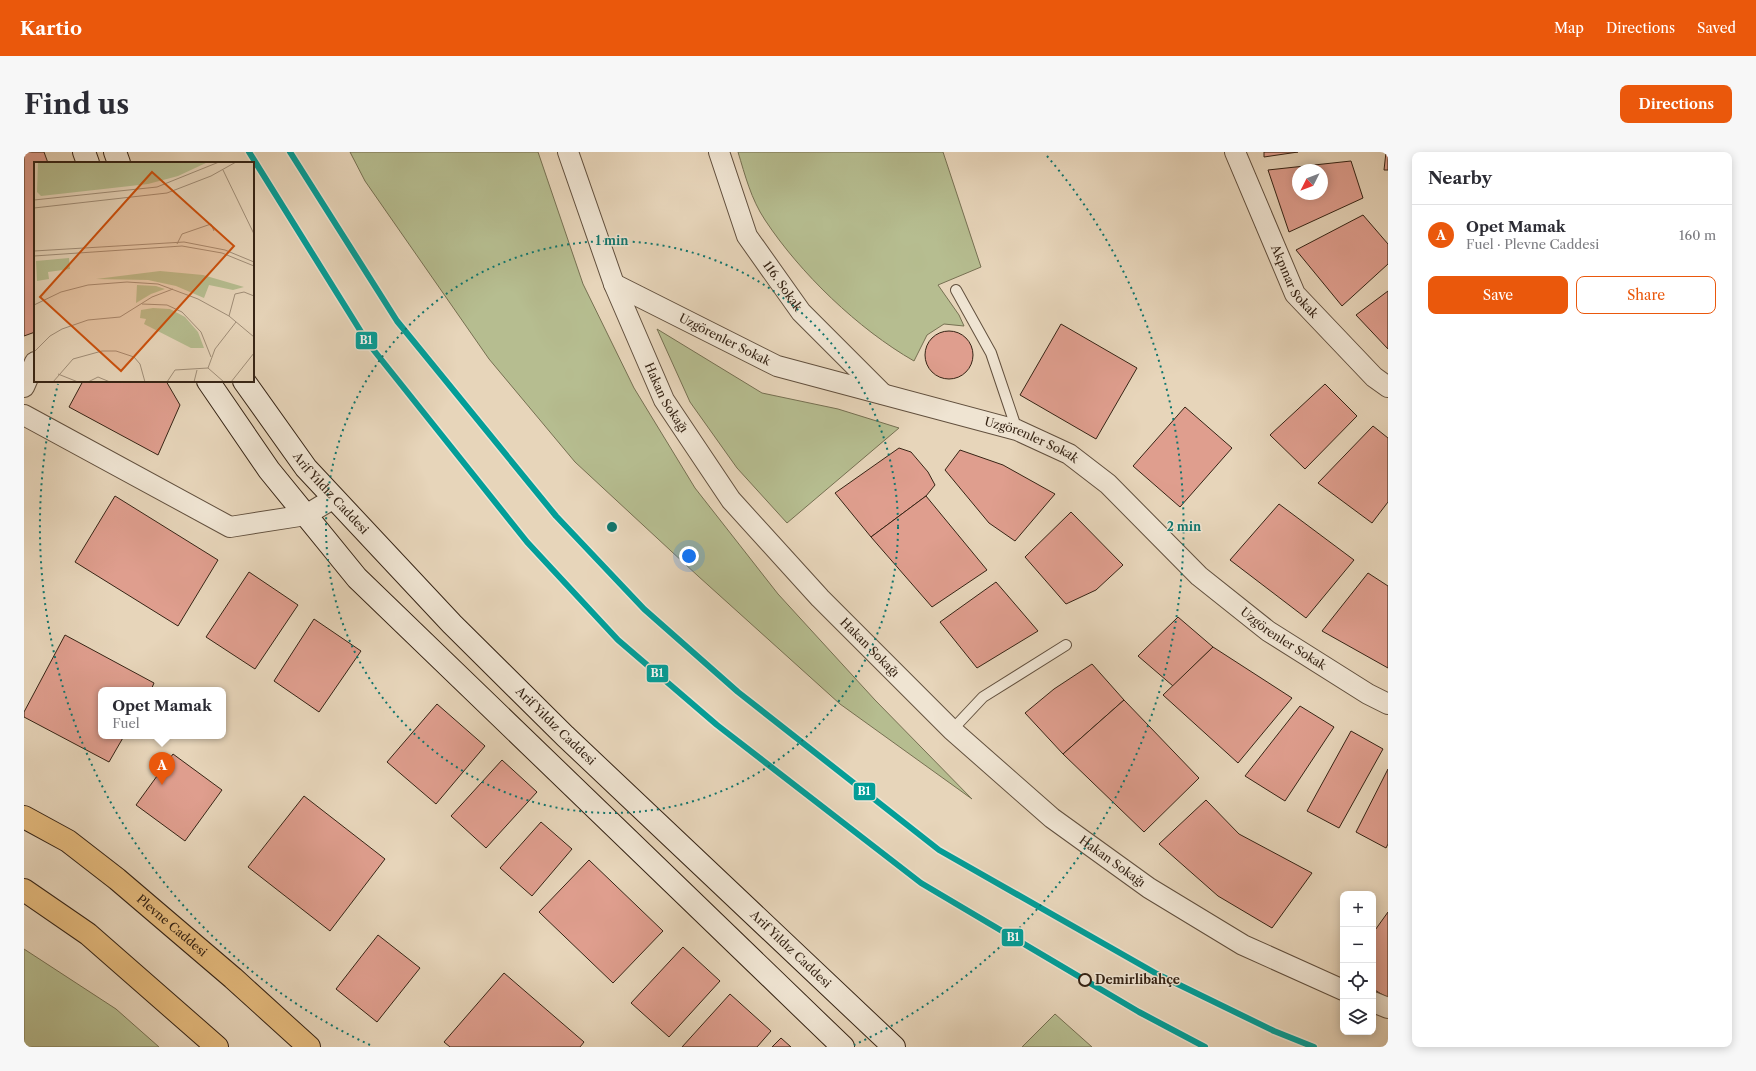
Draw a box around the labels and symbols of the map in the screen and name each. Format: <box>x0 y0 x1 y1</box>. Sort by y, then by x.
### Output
inset map <box>34 162 254 382</box>
north arrow <box>1292 164 1328 200</box>
text: 1 min <box>596 233 629 248</box>
street label: Akpınar Sokak <box>1268 241 1323 322</box>
street label: 116. Sokak <box>760 258 807 315</box>
street label: Uzgörenler Sokak <box>677 310 774 369</box>
line badge: B1 <box>355 331 378 350</box>
text: B1 <box>359 333 373 347</box>
street label: Hakan Sokağı <box>642 360 692 436</box>
street label: Uzgörenler Sokak <box>983 414 1083 466</box>
street label: Arif Yıldız Caddesi <box>289 448 372 537</box>
text: 2 min <box>1167 519 1202 534</box>
centre of rings <box>605 520 619 534</box>
your location <box>679 546 699 566</box>
street label: Uzgörenler Sokak <box>1238 604 1330 673</box>
street label: Hakan Sokağı <box>837 614 903 680</box>
line badge: B1 <box>646 664 669 683</box>
text: B1 <box>650 666 664 680</box>
street label: Arif Yıldız Caddesi <box>512 683 599 768</box>
pin: A <box>149 752 175 785</box>
line badge: B1 <box>853 782 876 801</box>
text: B1 <box>857 784 871 798</box>
street label: Hakan Sokağı <box>1077 832 1149 890</box>
street label: Plevne Caddesi <box>134 891 211 960</box>
street label: Arif Yıldız Caddesi <box>747 906 835 991</box>
line badge: B1 <box>1001 928 1024 947</box>
text: B1 <box>1006 930 1020 944</box>
place label: Demirlibahçe <box>1095 972 1180 987</box>
marker: Demirlibahçe <box>1078 973 1092 987</box>

